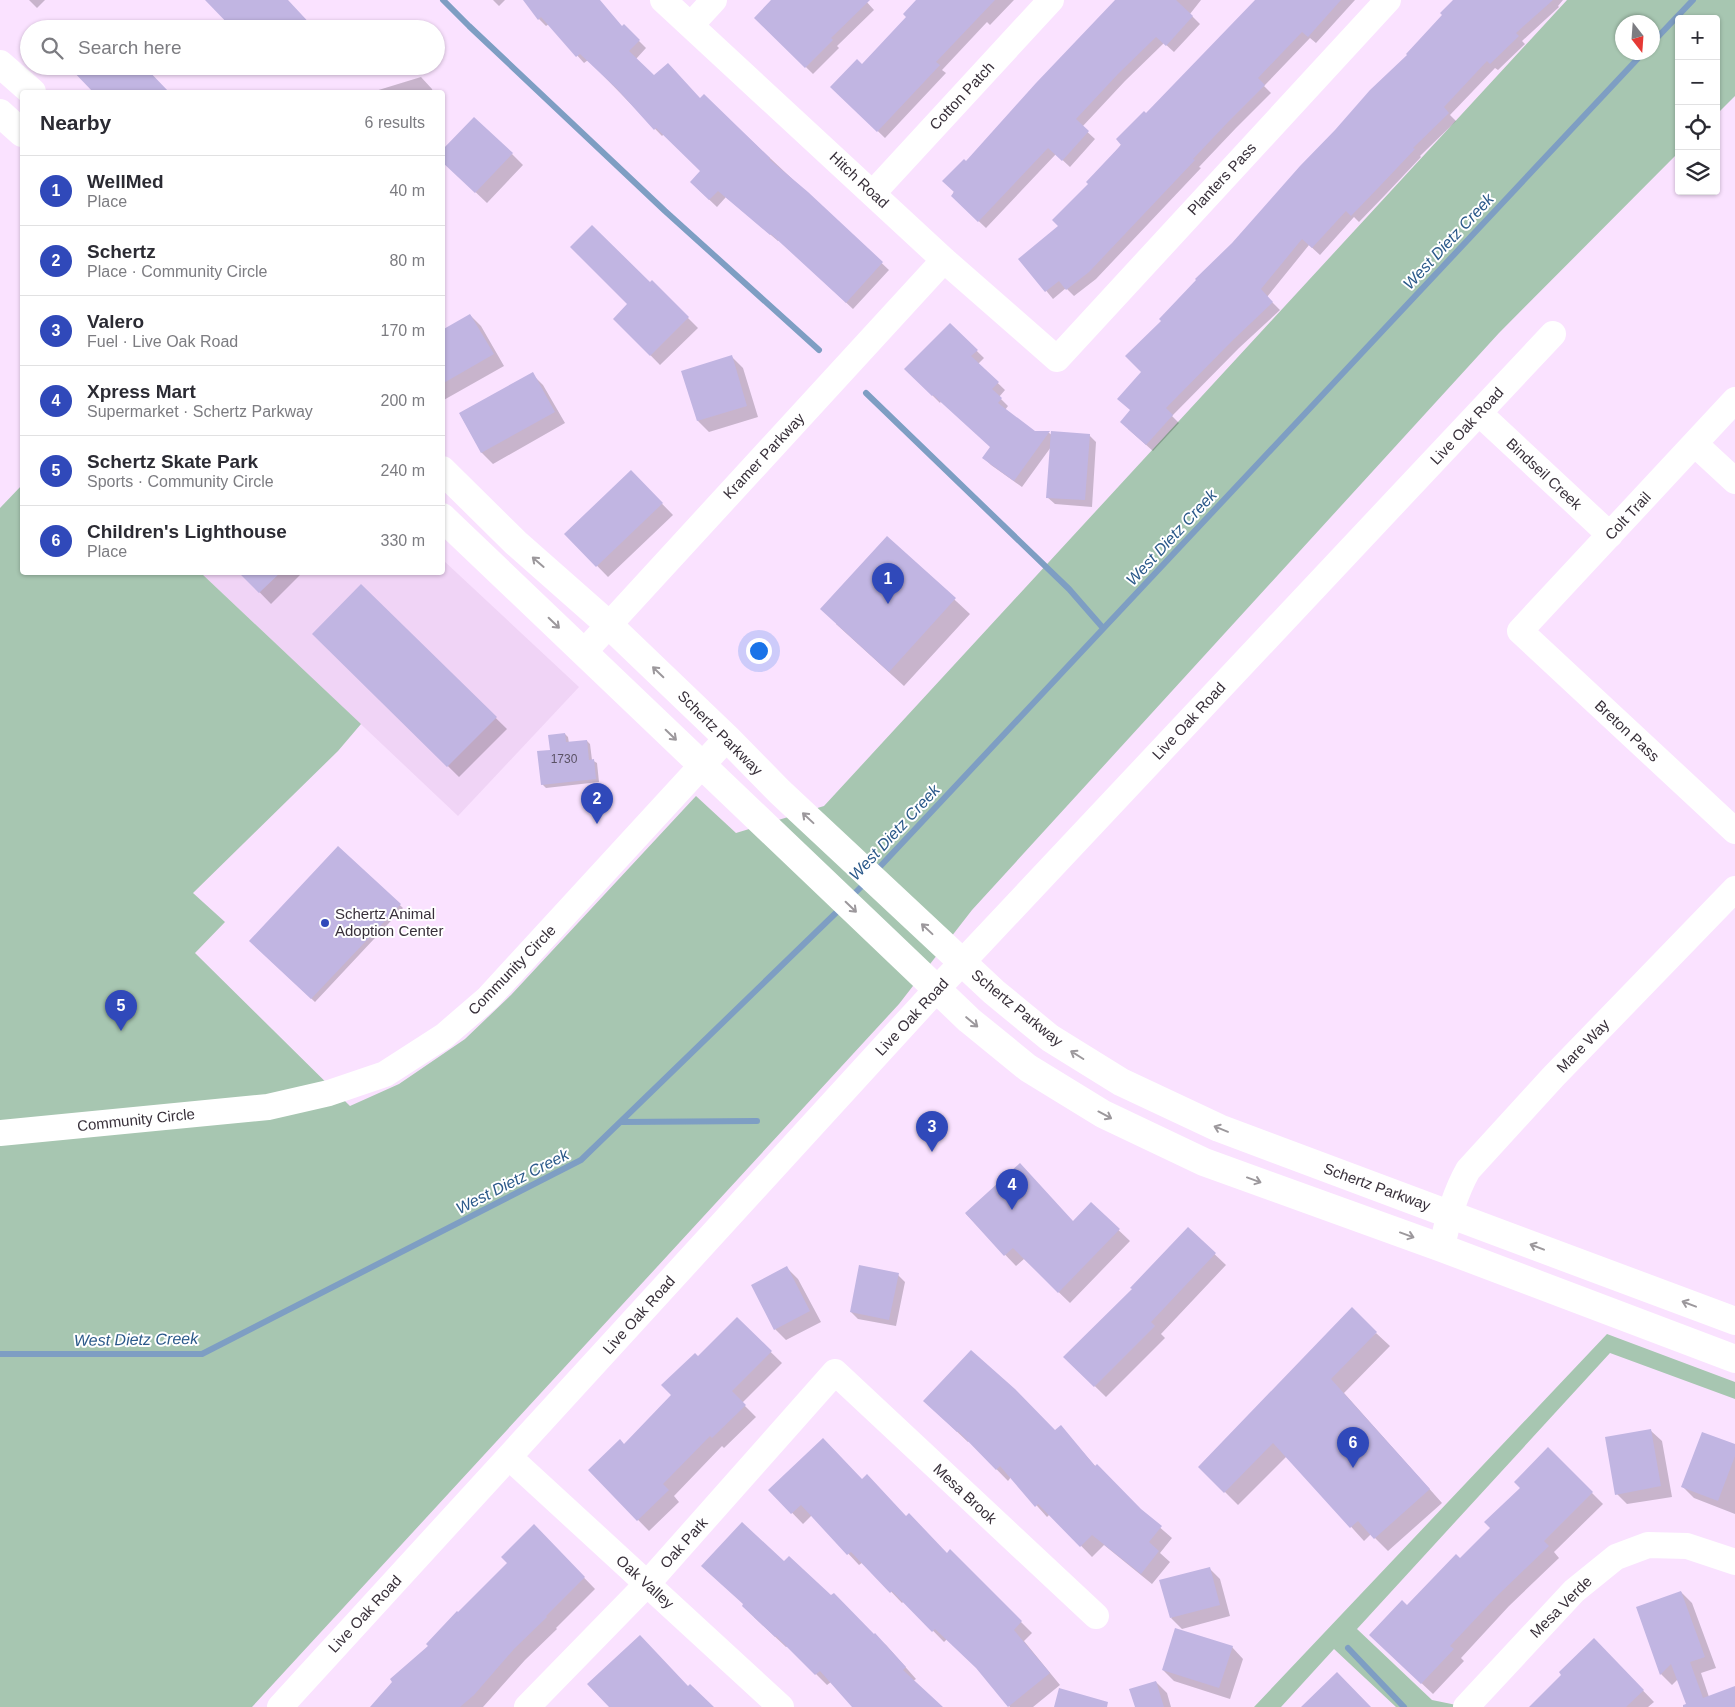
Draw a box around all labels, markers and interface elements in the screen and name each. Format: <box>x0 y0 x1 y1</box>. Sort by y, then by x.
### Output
north arrow <box>1615 15 1660 60</box>
map controls <box>1675 15 1720 195</box>
button: + <box>1675 15 1720 60</box>
search box <box>20 20 445 75</box>
icon: search <box>38 34 66 62</box>
text: Search here <box>78 37 182 58</box>
street label: Cotton Patch <box>926 58 997 133</box>
button: − <box>1675 60 1720 105</box>
button: locate <box>1675 105 1720 150</box>
text: Nearby <box>40 111 111 134</box>
text: 6 results <box>365 114 425 131</box>
street label: Planters Pass <box>1184 139 1259 218</box>
street label: Hitch Road <box>826 148 892 211</box>
button: layers <box>1675 150 1720 195</box>
text: WellMed <box>87 171 164 192</box>
text: 1 <box>52 182 60 199</box>
text: 40 m <box>389 182 425 199</box>
water label: West Dietz Creek <box>1400 189 1498 293</box>
text: Place <box>87 193 127 210</box>
text: Schertz <box>87 241 156 262</box>
text: 2 <box>52 252 60 269</box>
text: 80 m <box>389 252 425 269</box>
text: Place · Community Circle <box>87 263 267 280</box>
text: Valero <box>87 311 144 332</box>
text: 3 <box>52 322 60 339</box>
text: 170 m <box>381 322 425 339</box>
text: Fuel · Live Oak Road <box>87 333 238 350</box>
text: Xpress Mart <box>87 381 196 402</box>
street label: Live Oak Road <box>1427 384 1507 468</box>
text: 4 <box>52 392 60 409</box>
text: 200 m <box>381 392 425 409</box>
text: Supermarket · Schertz Parkway <box>87 403 313 420</box>
street label: Kramer Parkway <box>720 409 808 502</box>
street label: Bindseil Creek <box>1503 434 1586 513</box>
text: Schertz Skate Park <box>87 451 258 472</box>
text: 5 <box>52 462 60 479</box>
text: 240 m <box>381 462 425 479</box>
text: Sports · Community Circle <box>87 473 274 490</box>
water label: West Dietz Creek <box>1123 485 1221 589</box>
street label: Colt Trail <box>1601 488 1654 543</box>
text: Children's Lighthouse <box>87 521 287 542</box>
text: 6 <box>52 532 60 549</box>
text: 330 m <box>381 532 425 549</box>
text: Place <box>87 543 127 560</box>
one-way arrow <box>531 557 544 568</box>
pin: 1 <box>872 563 904 604</box>
one-way arrow <box>548 617 560 629</box>
your location <box>746 638 772 664</box>
one-way arrow <box>652 666 664 678</box>
street label: Live Oak Road <box>1149 679 1229 763</box>
street label: Schertz Parkway <box>675 687 767 779</box>
street label: Breton Pass <box>1592 697 1663 765</box>
one-way arrow <box>665 729 678 741</box>
house number: 1730 <box>551 752 578 766</box>
water label: West Dietz Creek <box>846 780 944 884</box>
pin: 2 <box>581 783 613 824</box>
one-way arrow <box>802 812 814 824</box>
one-way arrow <box>845 901 857 913</box>
place label: Schertz Animal Adoption Center <box>335 905 443 939</box>
marker: Schertz Animal Adoption Center <box>319 917 331 929</box>
street label: Community Circle <box>464 921 559 1018</box>
one-way arrow <box>920 923 933 935</box>
street label: Schertz Parkway <box>968 966 1067 1050</box>
street label: Live Oak Road <box>872 975 952 1059</box>
pin: 5 <box>105 990 137 1031</box>
street label: Mare Way <box>1553 1015 1613 1076</box>
one-way arrow <box>966 1017 979 1028</box>
one-way arrow <box>1070 1050 1084 1060</box>
street label: Community Circle <box>76 1105 196 1134</box>
one-way arrow <box>1098 1110 1113 1120</box>
pin: 3 <box>916 1111 948 1152</box>
one-way arrow <box>1214 1124 1229 1133</box>
water label: West Dietz Creek <box>453 1145 572 1217</box>
street label: Schertz Parkway <box>1321 1159 1433 1214</box>
pin: 4 <box>996 1169 1028 1210</box>
one-way arrow <box>1246 1176 1261 1185</box>
one-way arrow <box>1399 1231 1415 1241</box>
one-way arrow <box>1530 1242 1545 1251</box>
street label: Live Oak Road <box>599 1272 678 1357</box>
one-way arrow <box>1682 1299 1698 1308</box>
water label: West Dietz Creek <box>74 1330 199 1349</box>
pin: 6 <box>1337 1427 1369 1468</box>
street label: Mesa Brook <box>930 1460 1001 1527</box>
street label: Oak Park <box>656 1513 711 1572</box>
street label: Oak Valley <box>613 1551 678 1612</box>
street label: Live Oak Road <box>325 1572 405 1656</box>
street label: Mesa Verde <box>1526 1572 1595 1641</box>

